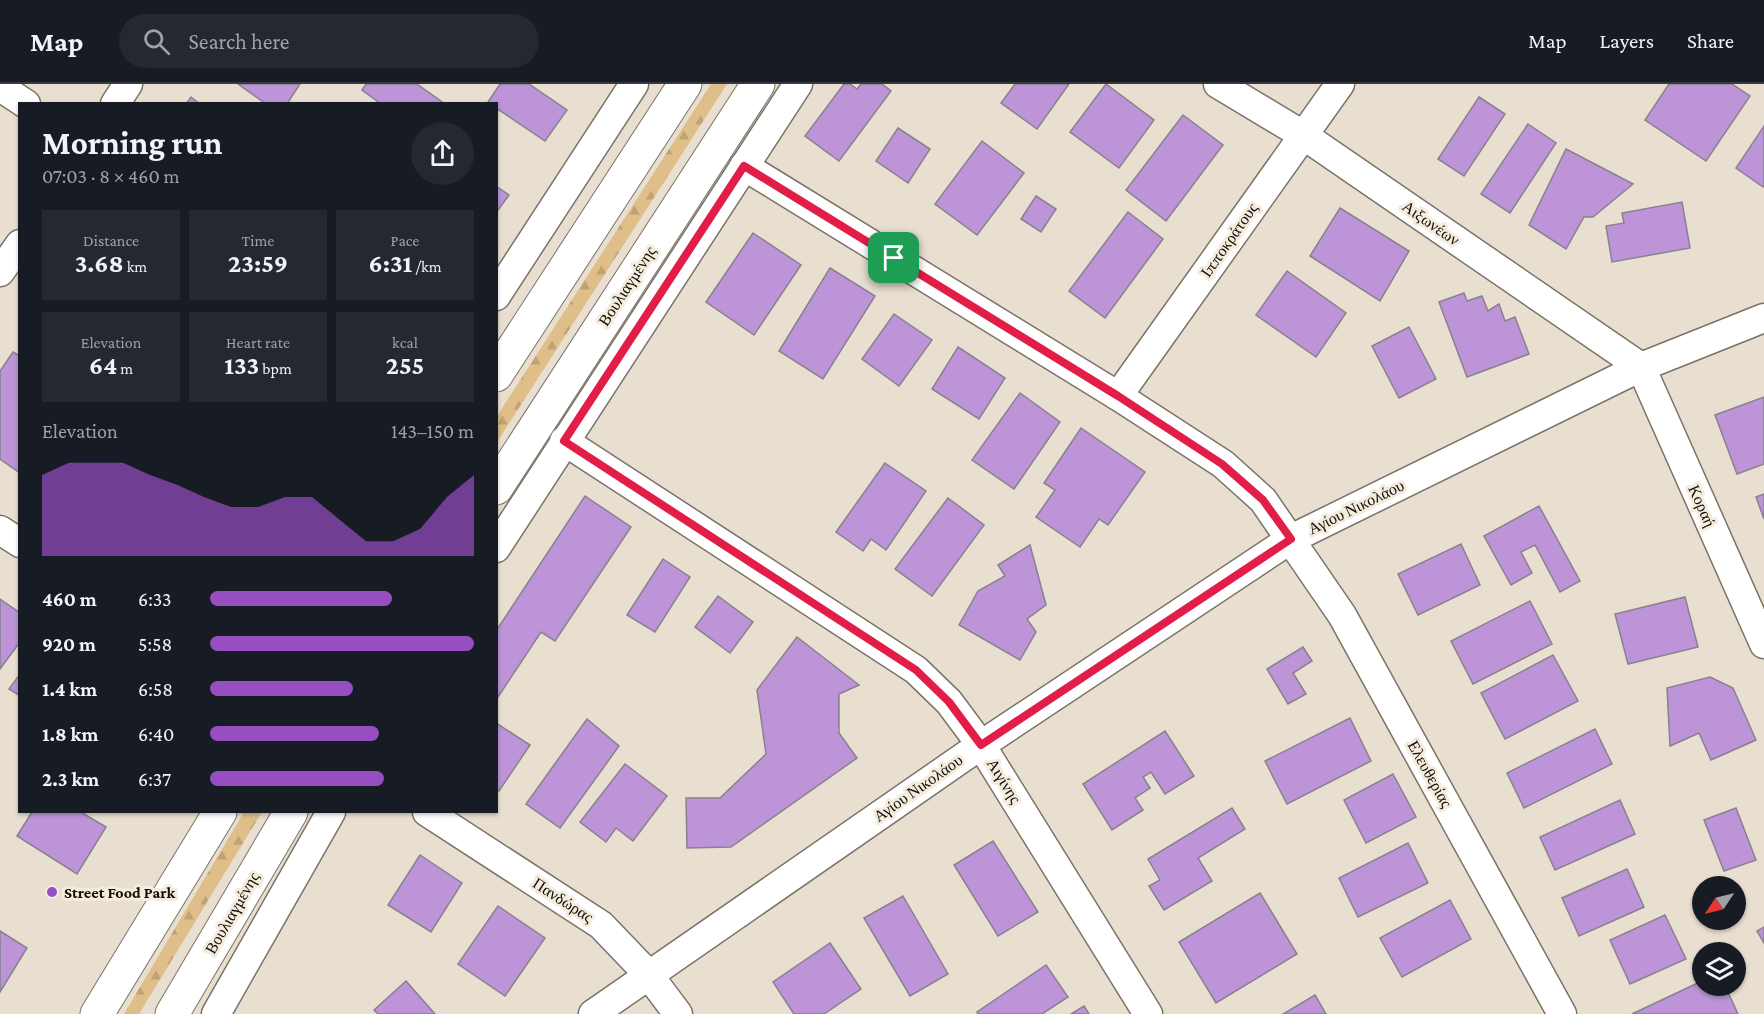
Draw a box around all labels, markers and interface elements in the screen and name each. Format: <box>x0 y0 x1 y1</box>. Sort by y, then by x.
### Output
search box <box>119 14 539 68</box>
icon: search <box>140 25 173 58</box>
text: Map <box>30 26 83 57</box>
text: Search here <box>188 29 289 54</box>
text: Map <box>1528 29 1567 53</box>
text: Layers <box>1600 29 1654 53</box>
text: Share <box>1687 29 1734 53</box>
button: share <box>411 122 474 185</box>
text: Morning run <box>42 124 223 161</box>
text: 07:03 · 8 × 460 m <box>42 165 180 187</box>
street label: Αιξωνέων <box>1399 197 1463 249</box>
street label: Ιπποκράτους <box>1197 199 1262 281</box>
text: Distance <box>83 232 139 249</box>
text: Time <box>242 232 274 249</box>
text: Pace <box>391 232 419 249</box>
pin <box>868 232 919 283</box>
icon: arrive <box>877 241 910 274</box>
street label: Βουλιαγμένης <box>595 243 660 329</box>
text: 3.68 <box>75 249 124 278</box>
text: 23:59 <box>228 249 288 278</box>
text: 6:31 <box>368 249 412 278</box>
text: km <box>124 258 147 275</box>
text: /km <box>412 258 442 275</box>
text: Elevation <box>81 334 141 351</box>
text: Heart rate <box>226 334 290 351</box>
text: kcal <box>392 334 418 351</box>
text: 64 <box>89 351 117 380</box>
text: 133 <box>224 351 259 380</box>
text: 255 <box>386 351 424 380</box>
text: m <box>117 360 133 377</box>
text: bpm <box>259 360 292 377</box>
text: Elevation <box>42 420 118 442</box>
text: 143–150 m <box>391 420 474 442</box>
street label: Αγίου Νικολάου <box>1305 476 1407 538</box>
street label: Κοραή <box>1684 482 1719 530</box>
text: 460 m <box>42 588 97 610</box>
text: 6:33 <box>138 588 172 610</box>
text: 920 m <box>42 633 96 655</box>
text: 5:58 <box>138 633 172 655</box>
text: 1.4 km <box>42 678 97 700</box>
text: 6:58 <box>138 678 173 700</box>
text: 1.8 km <box>42 723 98 745</box>
text: 6:40 <box>138 723 174 745</box>
street label: Ελευθερίας <box>1404 738 1456 811</box>
street label: Αγίου Νικολάου <box>870 751 966 826</box>
street label: Αιγίνης <box>983 756 1025 807</box>
text: 2.3 km <box>42 768 99 790</box>
text: 6:37 <box>138 768 171 790</box>
street label: Βουλιαγμένης <box>202 869 263 957</box>
street label: Πανδώρας <box>529 874 597 927</box>
north arrow <box>1692 876 1746 930</box>
map controls <box>1692 876 1746 996</box>
place label: Street Food Park <box>64 884 176 901</box>
marker: Street Food Park <box>45 885 59 899</box>
button: layers <box>1692 942 1746 996</box>

